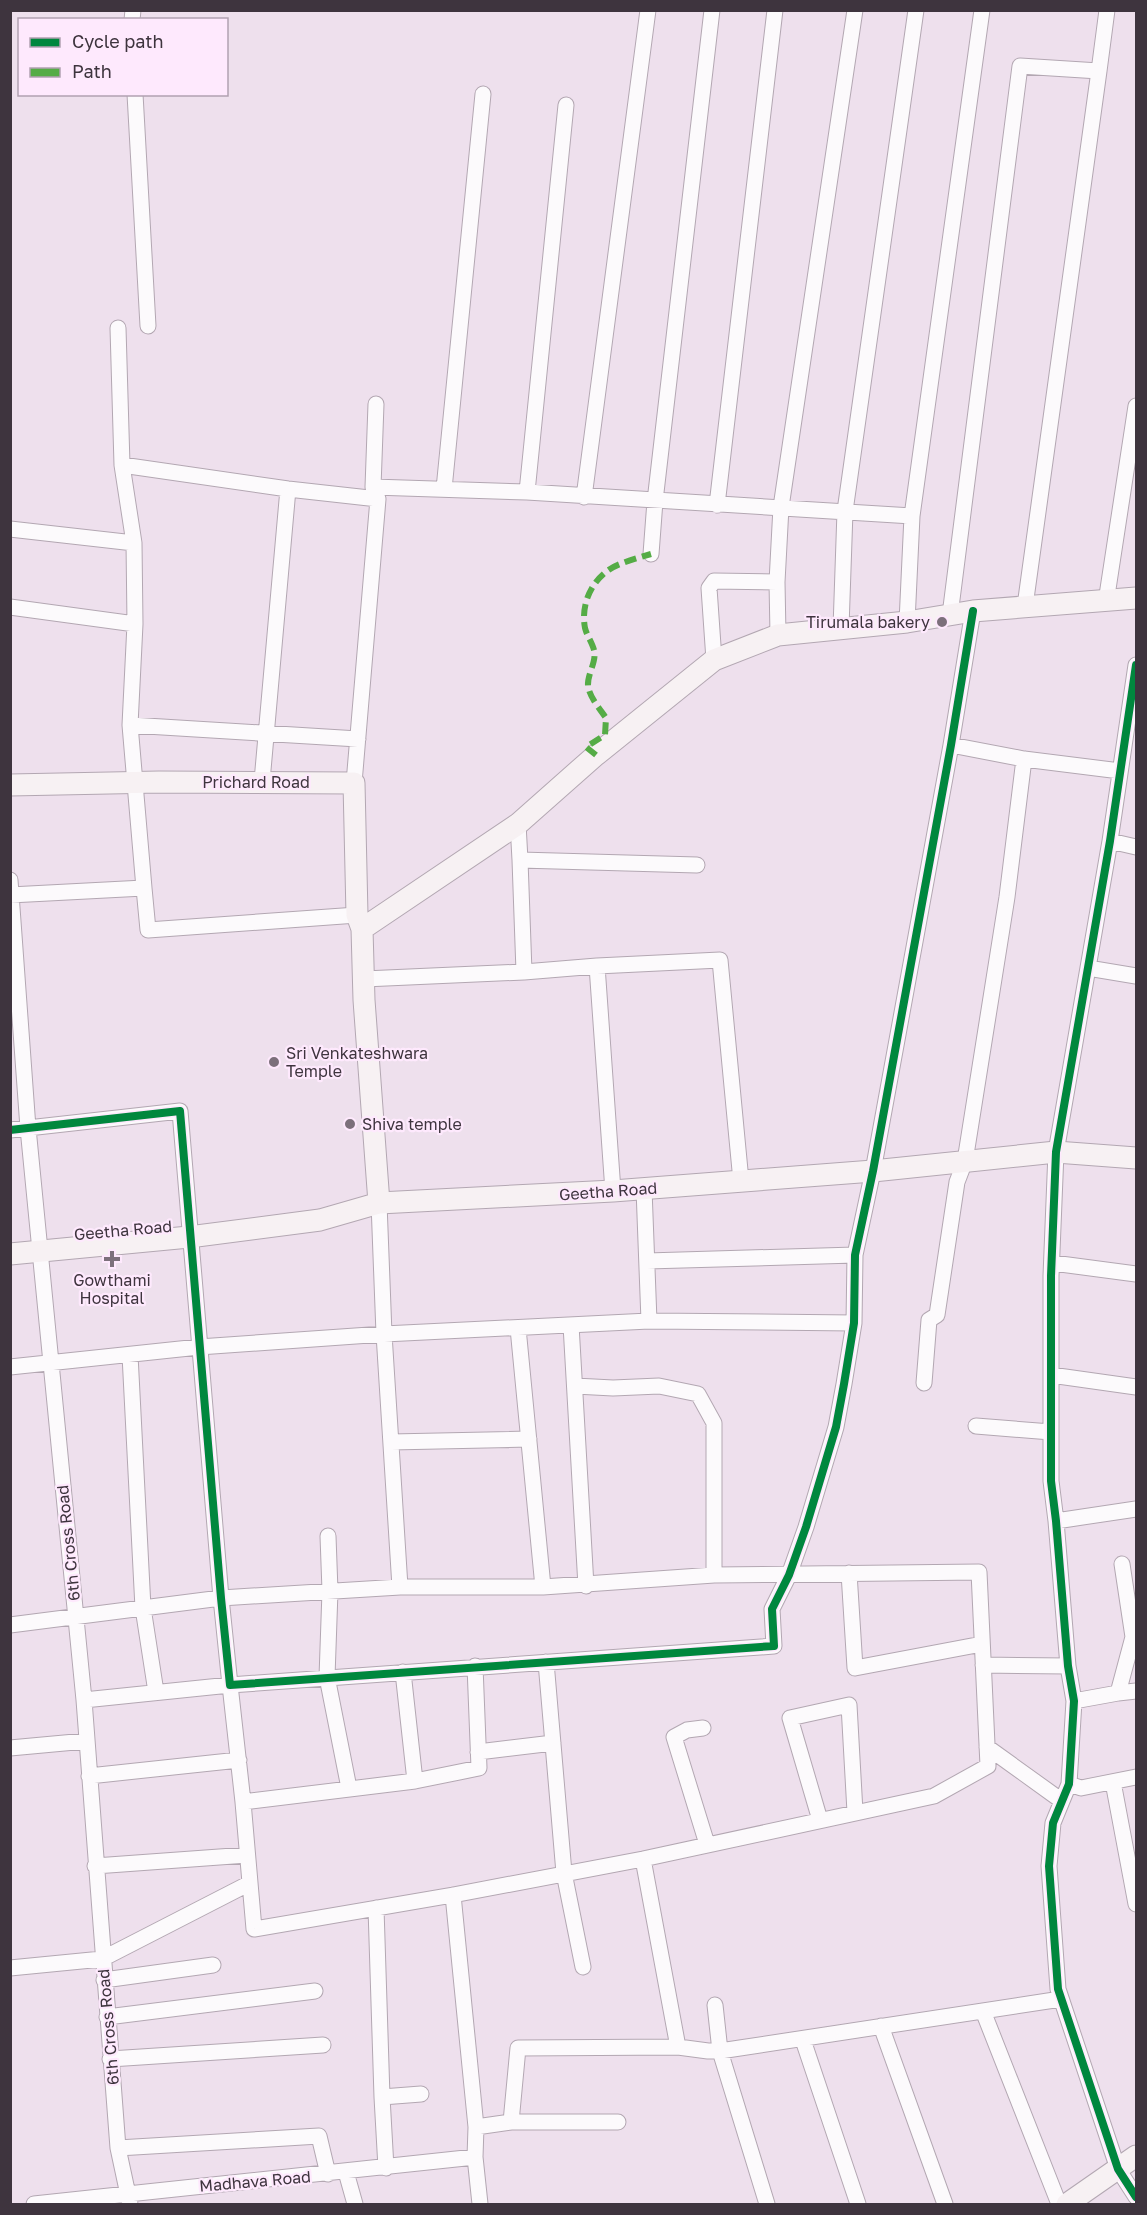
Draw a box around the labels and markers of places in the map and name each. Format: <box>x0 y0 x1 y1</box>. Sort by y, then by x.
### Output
place label: Tirumala bakery <box>806 612 930 632</box>
marker: Tirumala bakery <box>935 615 949 629</box>
place label: Sri Venkateshwara Temple <box>286 1043 428 1081</box>
marker: Sri Venkateshwara Temple <box>267 1055 281 1069</box>
place label: Shiva temple <box>362 1114 462 1134</box>
marker: Shiva temple <box>343 1117 357 1131</box>
marker: Gowthami Hospital <box>103 1250 121 1268</box>
place label: Gowthami Hospital <box>73 1270 151 1308</box>

